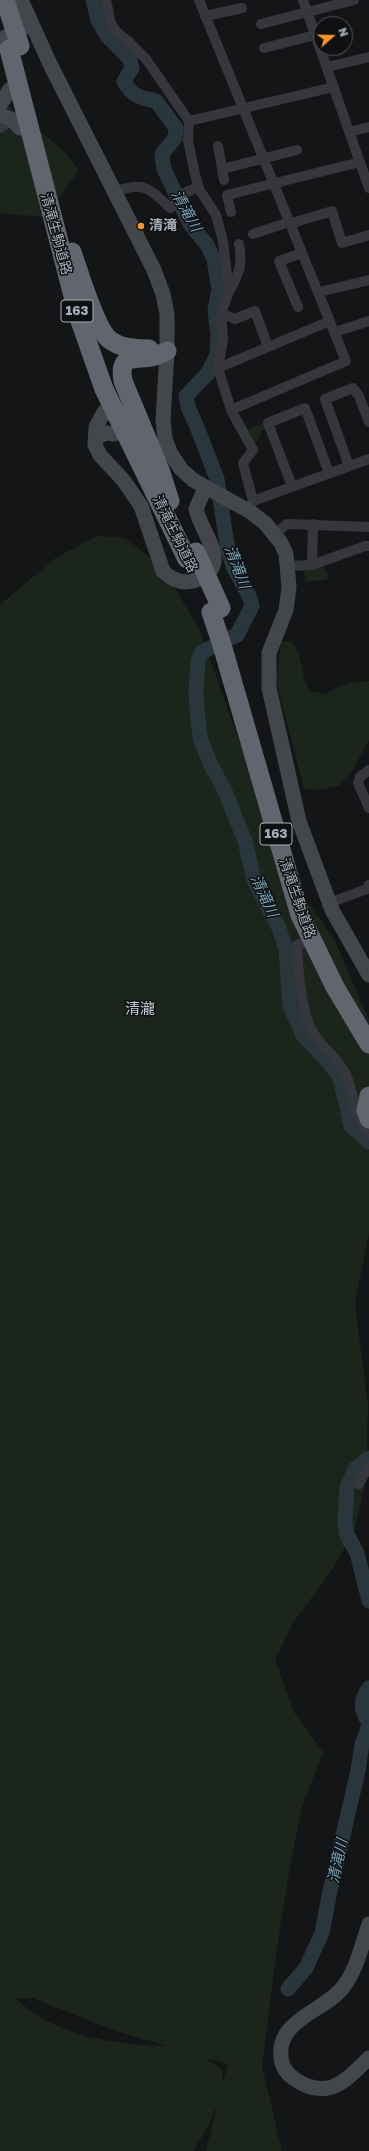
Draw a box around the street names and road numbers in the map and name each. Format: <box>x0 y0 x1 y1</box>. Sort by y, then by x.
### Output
street label: 清滝生駒道路 <box>37 191 75 277</box>
road number: 163 <box>61 300 93 322</box>
street label: 清滝生駒道路 <box>149 493 201 575</box>
road number: 163 <box>260 823 292 845</box>
street label: 清滝生駒道路 <box>275 856 319 940</box>

